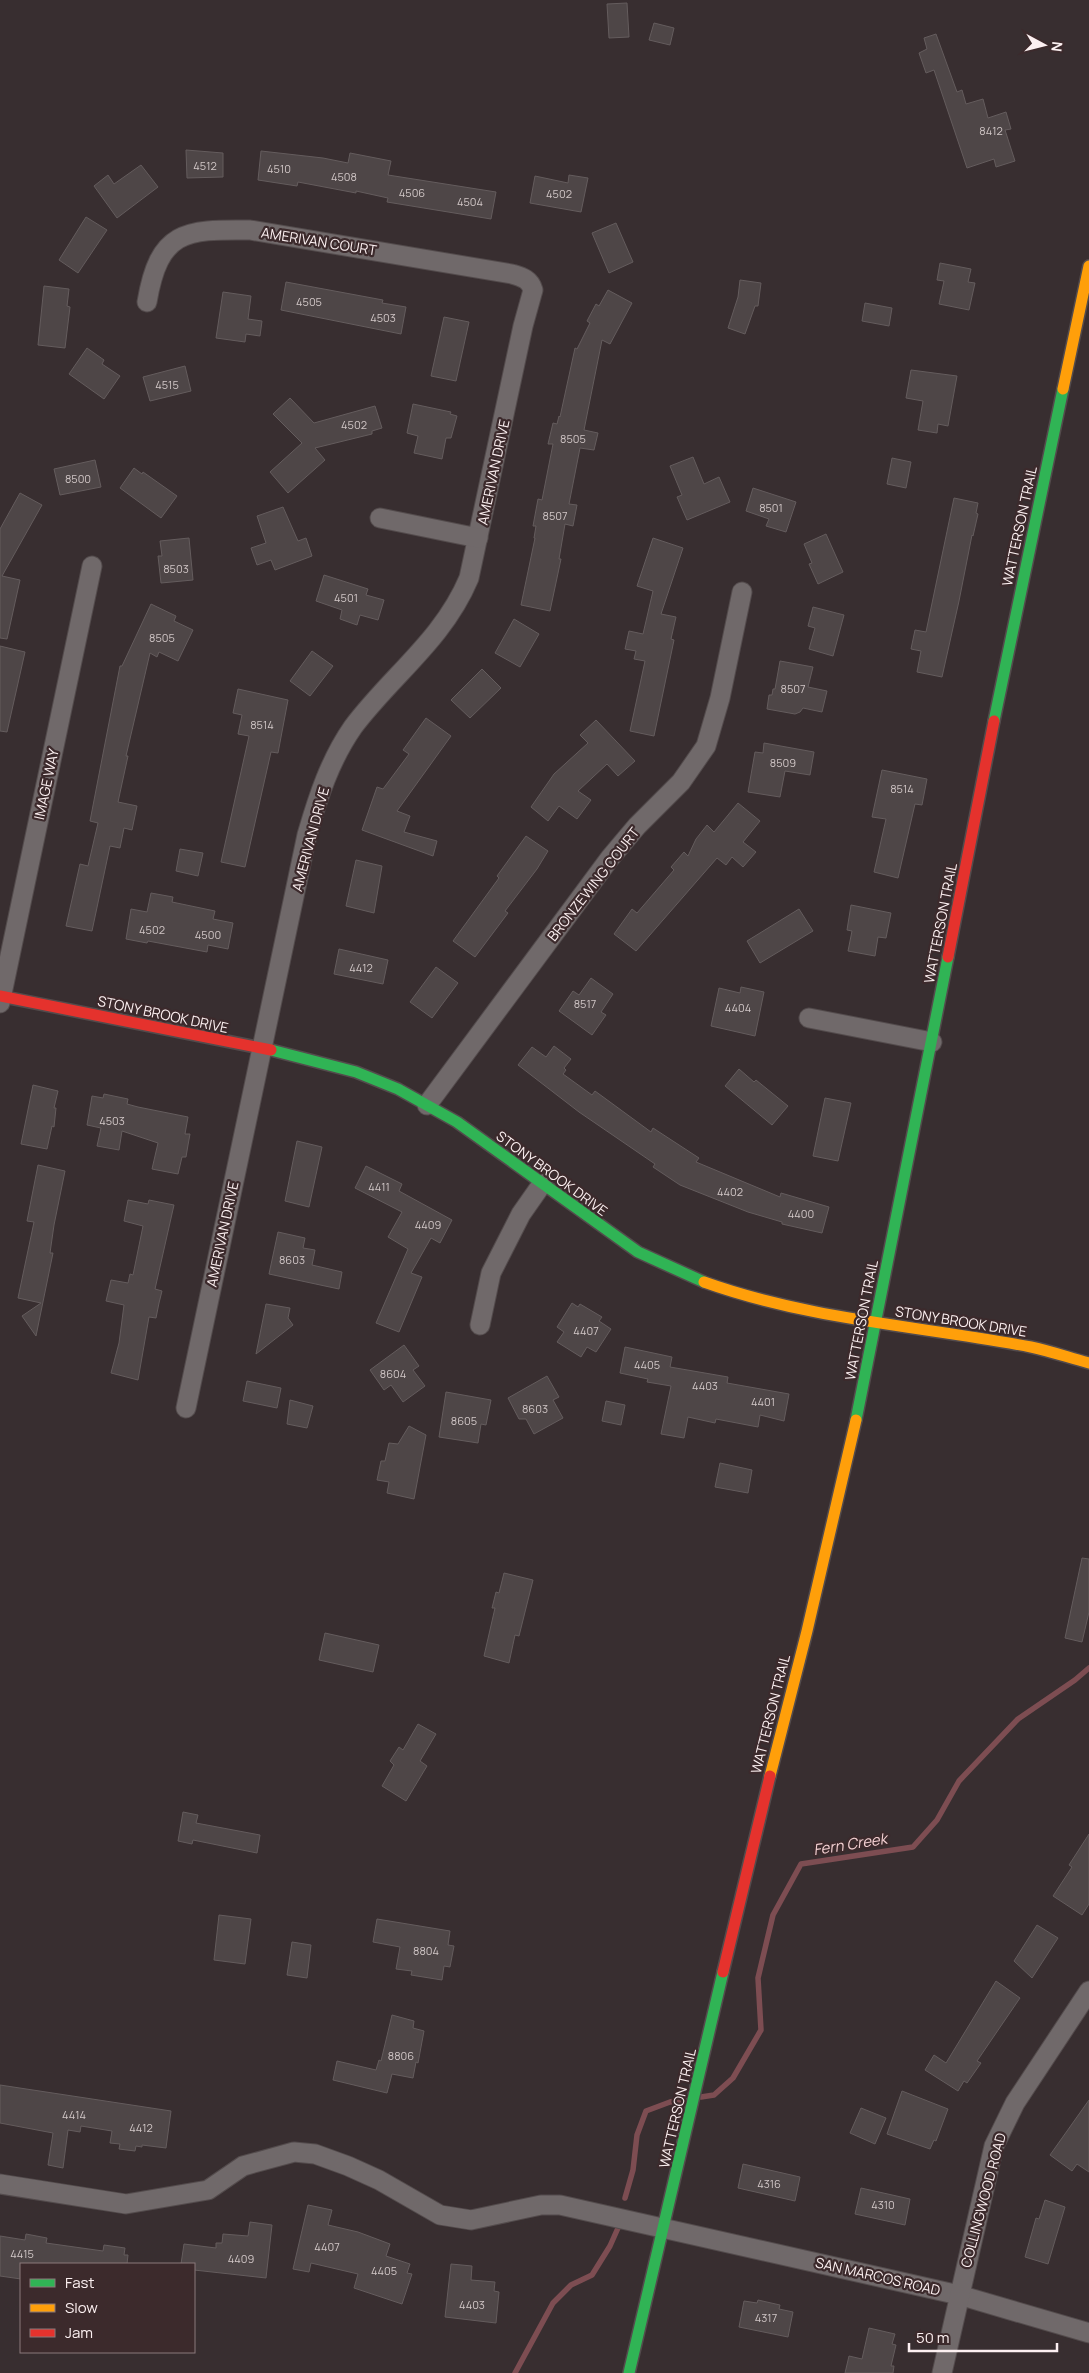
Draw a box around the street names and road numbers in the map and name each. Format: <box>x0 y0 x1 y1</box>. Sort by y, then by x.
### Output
street label: AMERIVAN COURT <box>260 222 379 260</box>
street label: AMERIVAN DRIVE <box>473 417 513 526</box>
street label: WATTERSON TRAIL <box>997 464 1041 588</box>
street label: IMAGE WAY <box>29 747 63 821</box>
street label: AMERIVAN DRIVE <box>287 785 333 893</box>
street label: BRONZEWING COURT <box>543 823 644 945</box>
street label: WATTERSON TRAIL <box>919 861 961 985</box>
street label: STONY BROOK DRIVE <box>96 991 230 1037</box>
street label: STONY BROOK DRIVE <box>493 1126 611 1220</box>
street label: AMERIVAN DRIVE <box>202 1179 242 1288</box>
street label: WATTERSON TRAIL <box>840 1258 882 1382</box>
street label: STONY BROOK DRIVE <box>894 1301 1028 1341</box>
street label: WATTERSON TRAIL <box>746 1652 794 1776</box>
street label: WATTERSON TRAIL <box>654 2046 700 2170</box>
street label: COLLINGWOOD ROAD <box>956 2130 1010 2270</box>
street label: SAN MARCOS ROAD <box>814 2252 942 2300</box>

